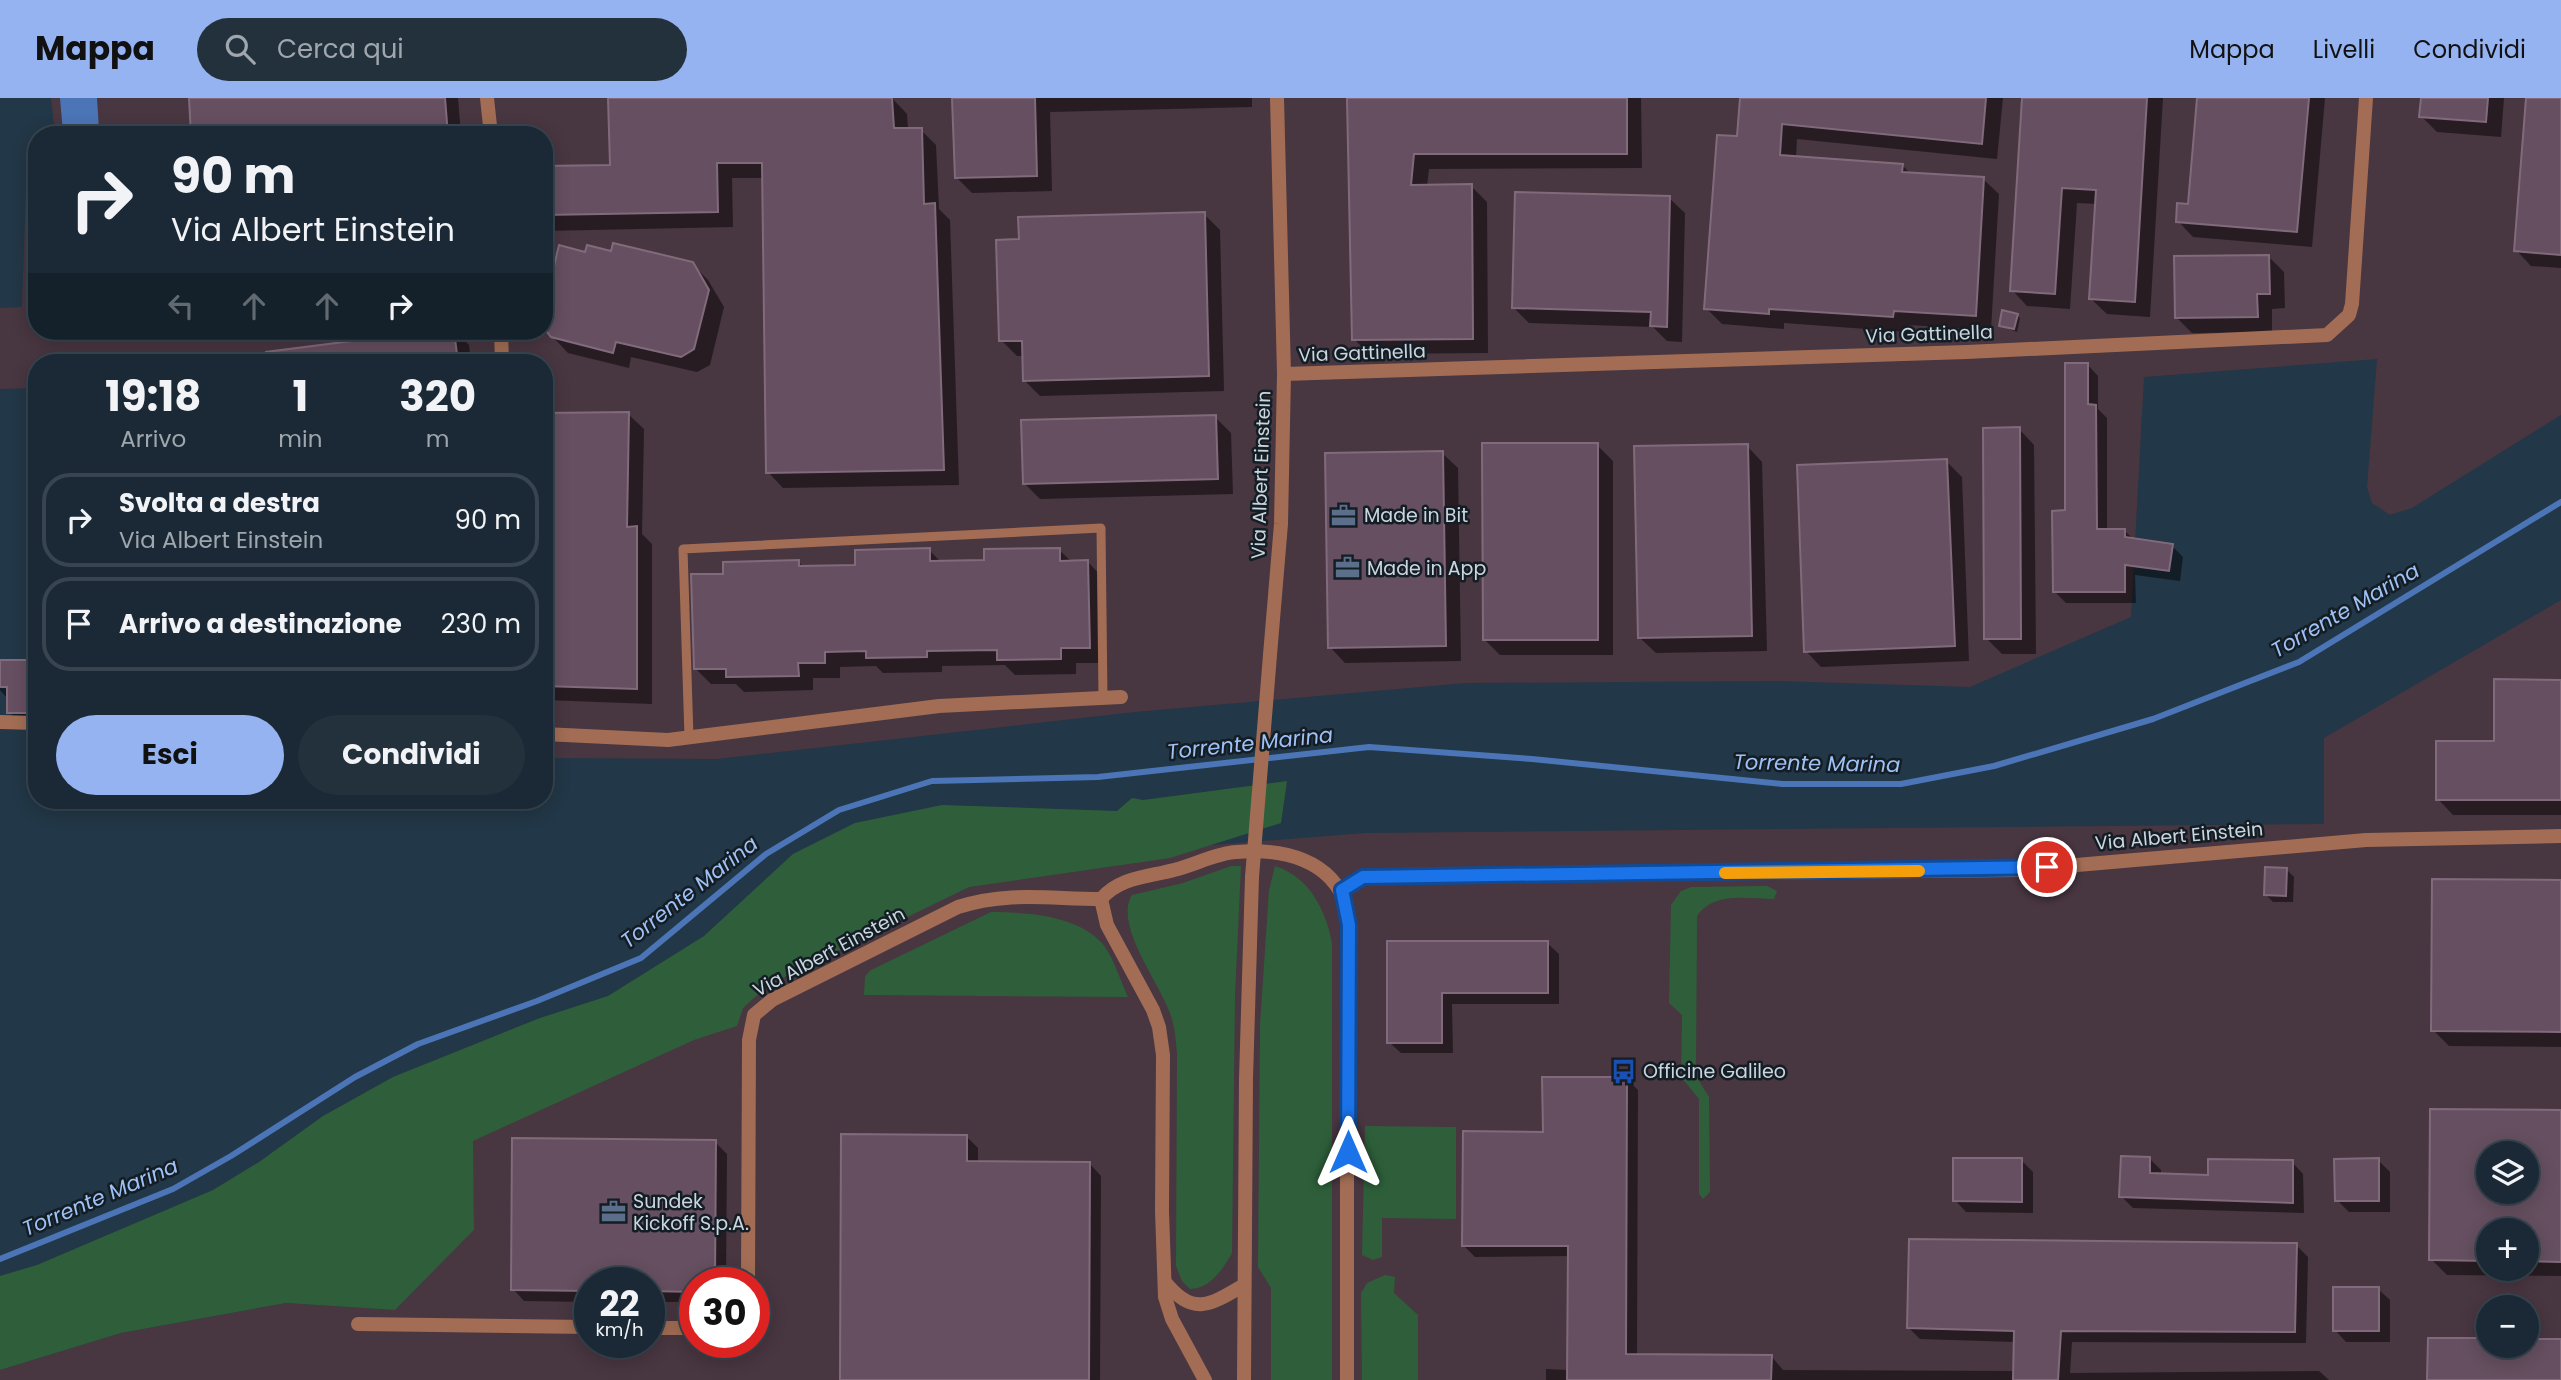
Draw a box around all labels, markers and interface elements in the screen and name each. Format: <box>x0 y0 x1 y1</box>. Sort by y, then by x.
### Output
search box <box>197 18 687 81</box>
text: Mappa <box>35 25 155 72</box>
icon: search <box>221 30 259 68</box>
text: Cerca qui <box>277 31 404 67</box>
text: Mappa <box>2189 33 2275 66</box>
text: Livelli <box>2313 33 2375 66</box>
text: Condividi <box>2413 33 2526 66</box>
text: 90 m <box>171 142 295 210</box>
icon: right <box>56 154 147 245</box>
text: Via Albert Einstein <box>171 207 455 252</box>
icon: left <box>162 287 200 325</box>
icon: ahead <box>235 287 273 325</box>
icon: ahead <box>308 287 346 325</box>
icon: right <box>381 287 419 325</box>
street label: Via Gattinella <box>1865 318 1993 350</box>
street label: Via Gattinella <box>1298 337 1426 369</box>
text: 19:18 <box>105 367 201 426</box>
text: 1 <box>292 367 308 426</box>
text: 320 <box>399 367 476 426</box>
street label: Via Albert Einstein <box>1245 390 1277 560</box>
text: Arrivo <box>120 423 186 455</box>
text: min <box>278 423 322 455</box>
text: m <box>426 423 450 455</box>
text: Svolta a destra <box>119 485 320 521</box>
icon: right <box>60 501 98 539</box>
office icon: Made in Bit <box>1330 501 1358 529</box>
text: 90 m <box>455 502 521 538</box>
place label: Made in Bit <box>1364 502 1468 529</box>
text: Via Albert Einstein <box>119 524 323 556</box>
office icon: Made in App <box>1333 554 1361 582</box>
place label: Made in App <box>1367 555 1486 582</box>
water label: Torrente Marina <box>2266 556 2424 664</box>
icon: arrive <box>60 605 98 643</box>
text: Arrivo a destinazione <box>119 606 402 642</box>
text: 230 m <box>441 606 521 642</box>
button: Esci <box>56 715 284 795</box>
button: Condividi <box>298 715 525 795</box>
water label: Torrente Marina <box>1166 720 1334 766</box>
water label: Torrente Marina <box>1733 747 1901 779</box>
street label: Via Albert Einstein <box>2094 815 2264 857</box>
water label: Torrente Marina <box>614 829 764 955</box>
pin <box>2017 837 2077 897</box>
icon: arrive <box>2028 848 2066 886</box>
street label: Via Albert Einstein <box>748 900 910 1004</box>
bus stop icon: Officine Galileo <box>1609 1057 1637 1085</box>
place label: Officine Galileo <box>1643 1058 1786 1085</box>
position arrow <box>1311 1115 1385 1189</box>
map controls <box>2476 1141 2539 1358</box>
button: layers <box>2476 1141 2539 1204</box>
water label: Torrente Marina <box>18 1151 182 1243</box>
place label: Sundek Kickoff S.p.A. <box>633 1188 749 1237</box>
office icon: Sundek Kickoff S.p.A. <box>599 1198 627 1226</box>
button: + <box>2476 1218 2539 1281</box>
speed limit sign: 30 <box>679 1267 770 1358</box>
text: 22 <box>600 1279 639 1328</box>
button: − <box>2476 1295 2539 1358</box>
text: km/h <box>596 1317 643 1342</box>

